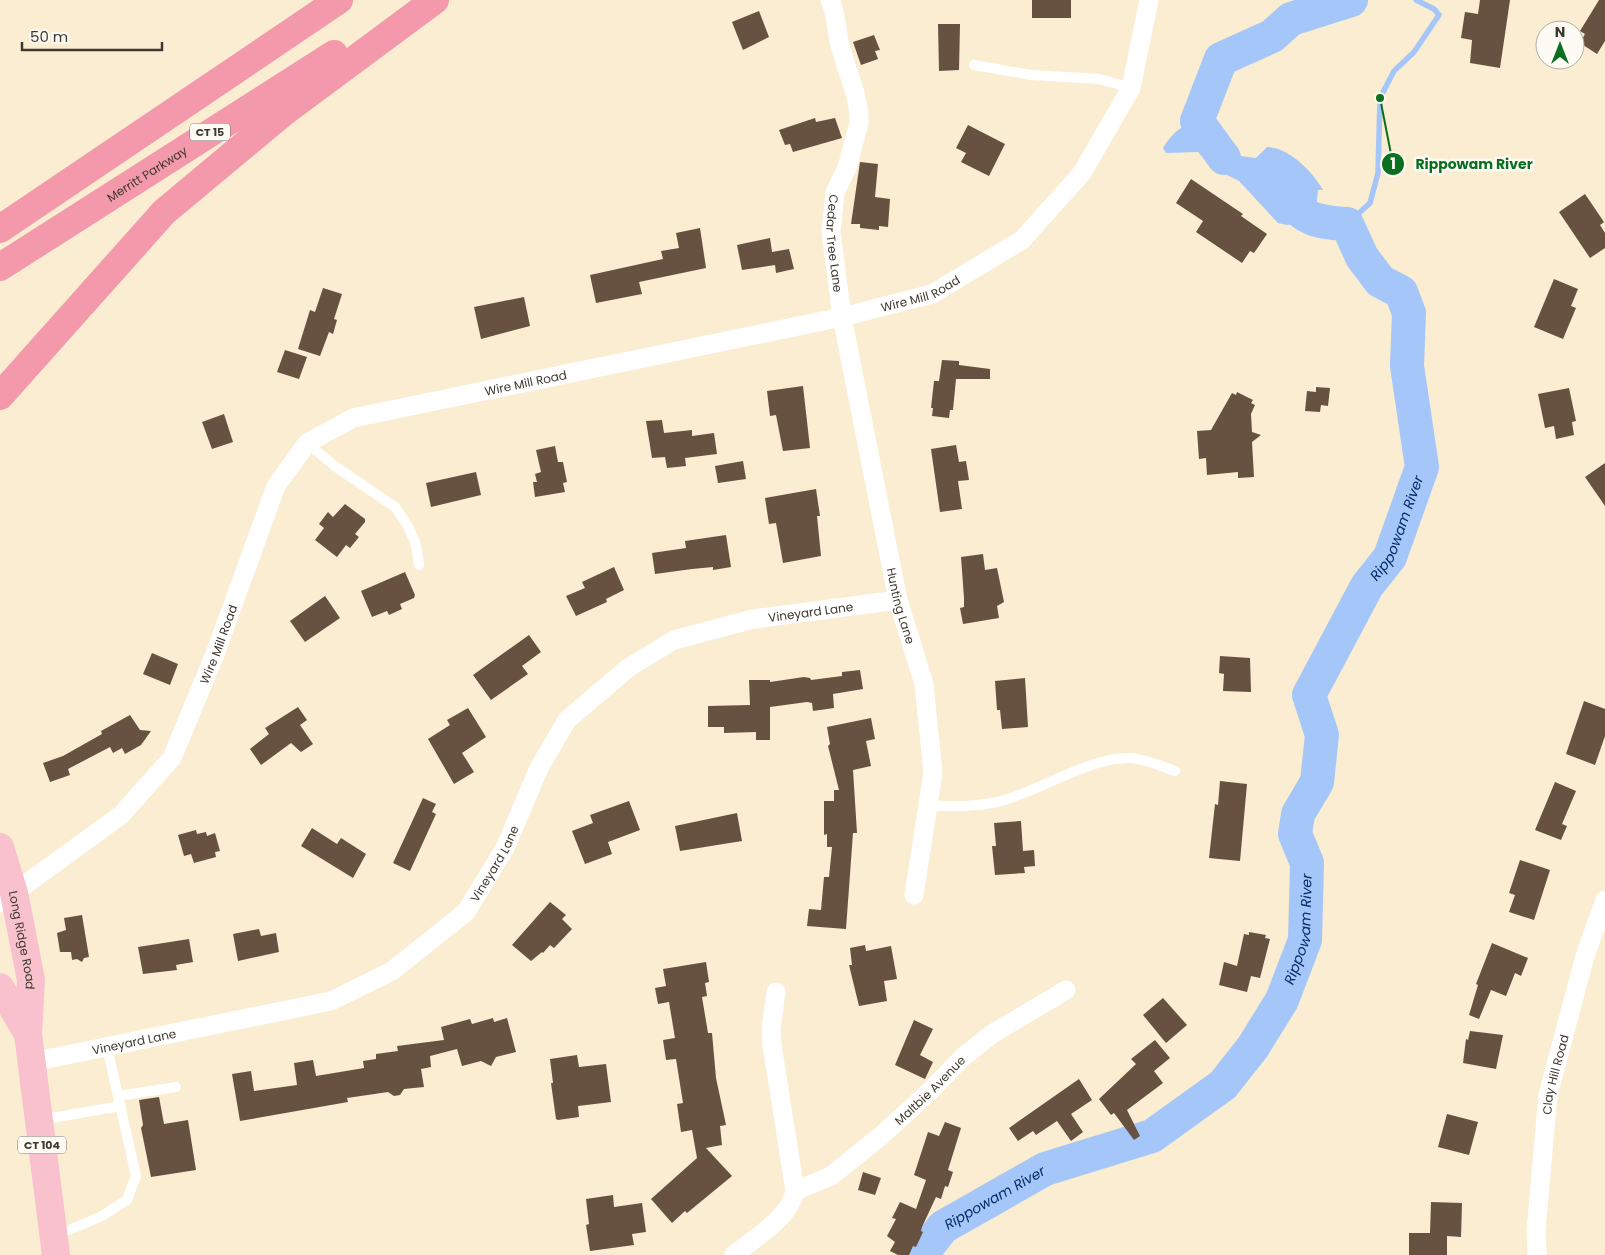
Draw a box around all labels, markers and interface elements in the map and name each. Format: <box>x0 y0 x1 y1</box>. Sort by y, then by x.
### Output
scale bar <box>22 20 162 52</box>
north arrow <box>1535 20 1585 70</box>
text: N <box>1555 22 1565 42</box>
text: 50 m <box>30 26 68 47</box>
road number: CT 15 <box>190 124 230 140</box>
street label: Merritt Parkway <box>103 141 190 205</box>
callout: Rippowam River <box>1381 149 1543 178</box>
text: 1 <box>1390 153 1396 174</box>
text: Rippowam River <box>1415 154 1533 174</box>
street label: Cedar Tree Lane <box>823 194 847 293</box>
street label: Wire Mill Road <box>879 271 963 315</box>
street label: Wire Mill Road <box>483 366 568 399</box>
water label: Rippowam River <box>1365 472 1428 585</box>
street label: Hunting Lane <box>883 566 920 646</box>
street label: Vineyard Lane <box>767 597 854 625</box>
street label: Wire Mill Road <box>195 602 241 686</box>
street label: Vineyard Lane <box>466 823 522 905</box>
water label: Rippowam River <box>1279 873 1317 987</box>
street label: Long Ridge Road <box>5 889 40 990</box>
street label: Vineyard Lane <box>90 1024 177 1058</box>
street label: Clay Hill Road <box>1538 1032 1572 1115</box>
street label: Maltbie Avenue <box>890 1052 969 1128</box>
road number: CT 104 <box>18 1136 66 1154</box>
water label: Rippowam River <box>940 1161 1049 1234</box>

